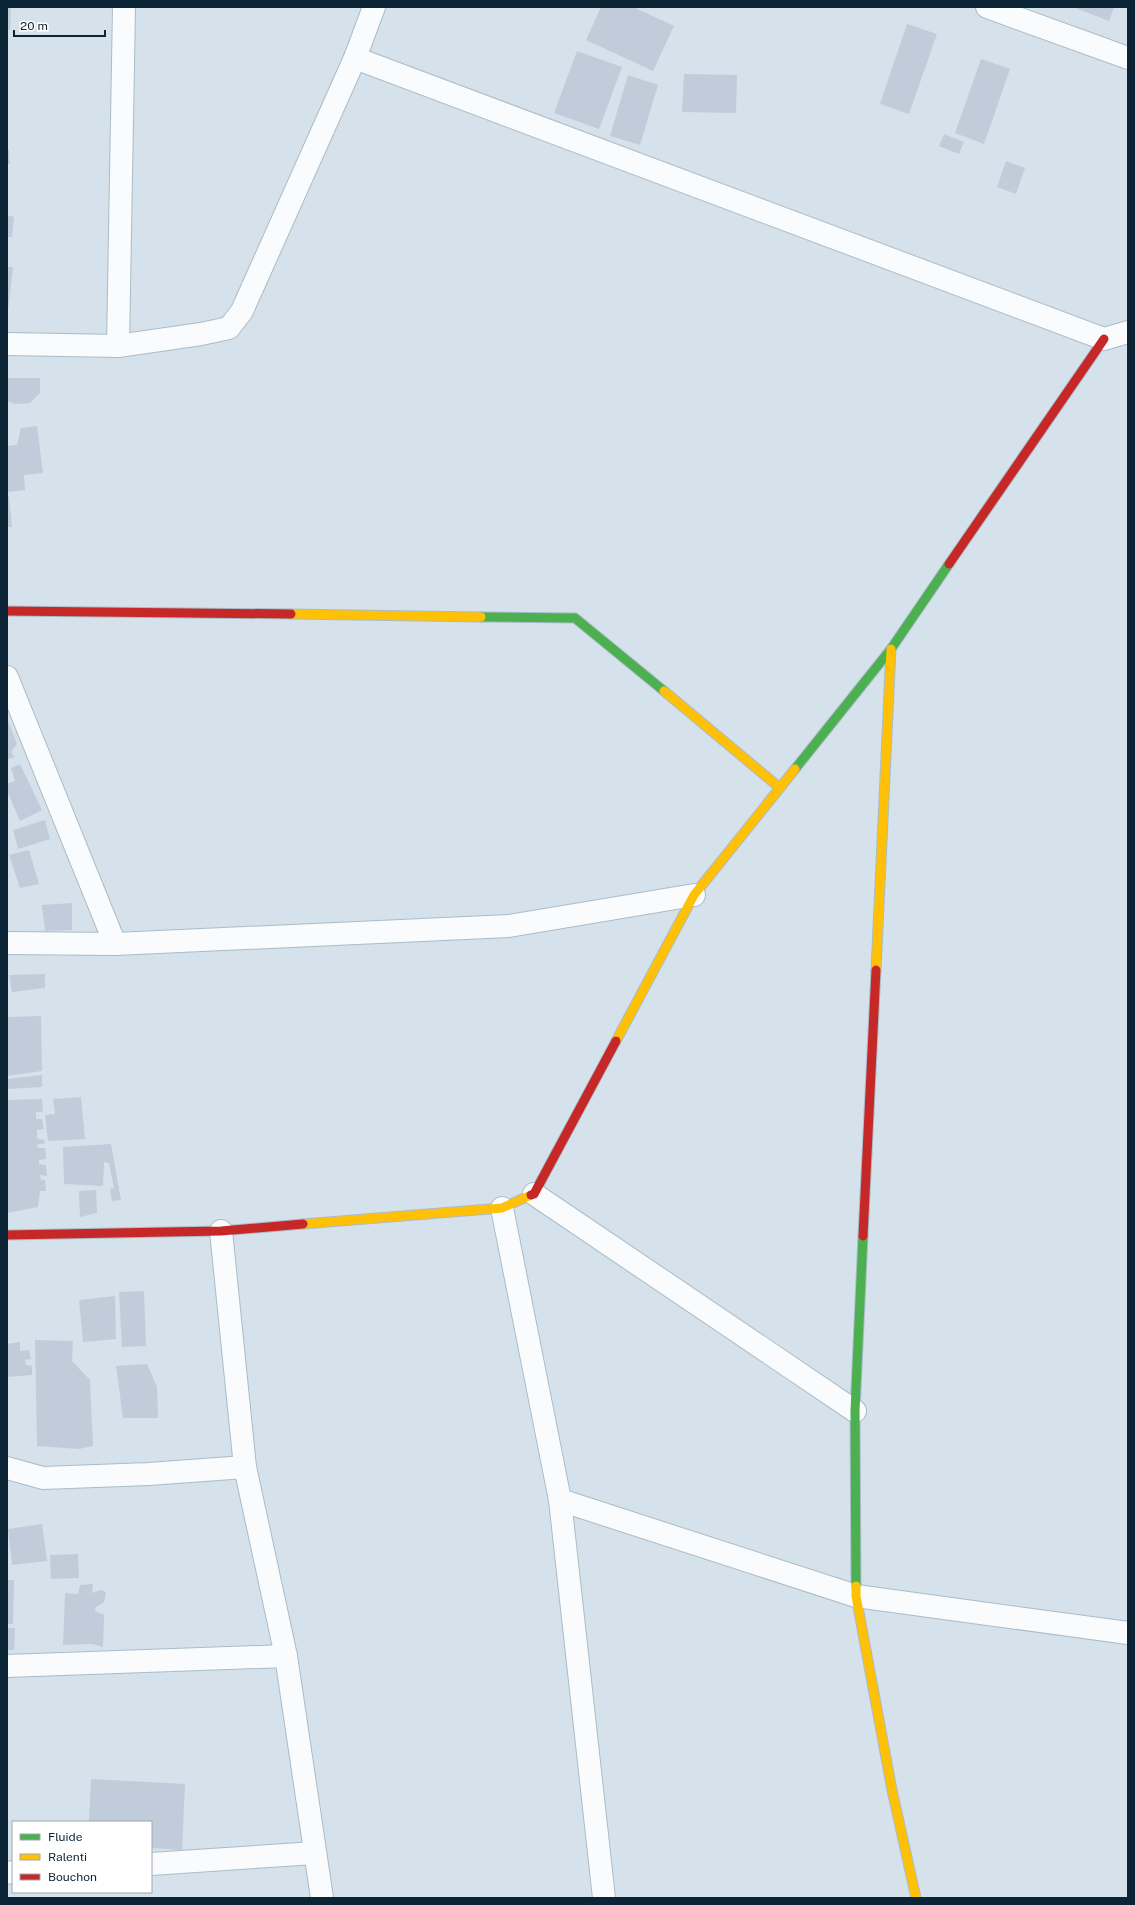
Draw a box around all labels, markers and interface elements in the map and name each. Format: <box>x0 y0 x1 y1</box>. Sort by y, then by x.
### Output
scale bar <box>14 12 105 38</box>
text: 20 m <box>20 19 48 33</box>
legend <box>12 1821 152 1893</box>
text: Fluide <box>48 1830 83 1844</box>
text: Ralenti <box>48 1850 87 1864</box>
text: Bouchon <box>48 1870 97 1884</box>

